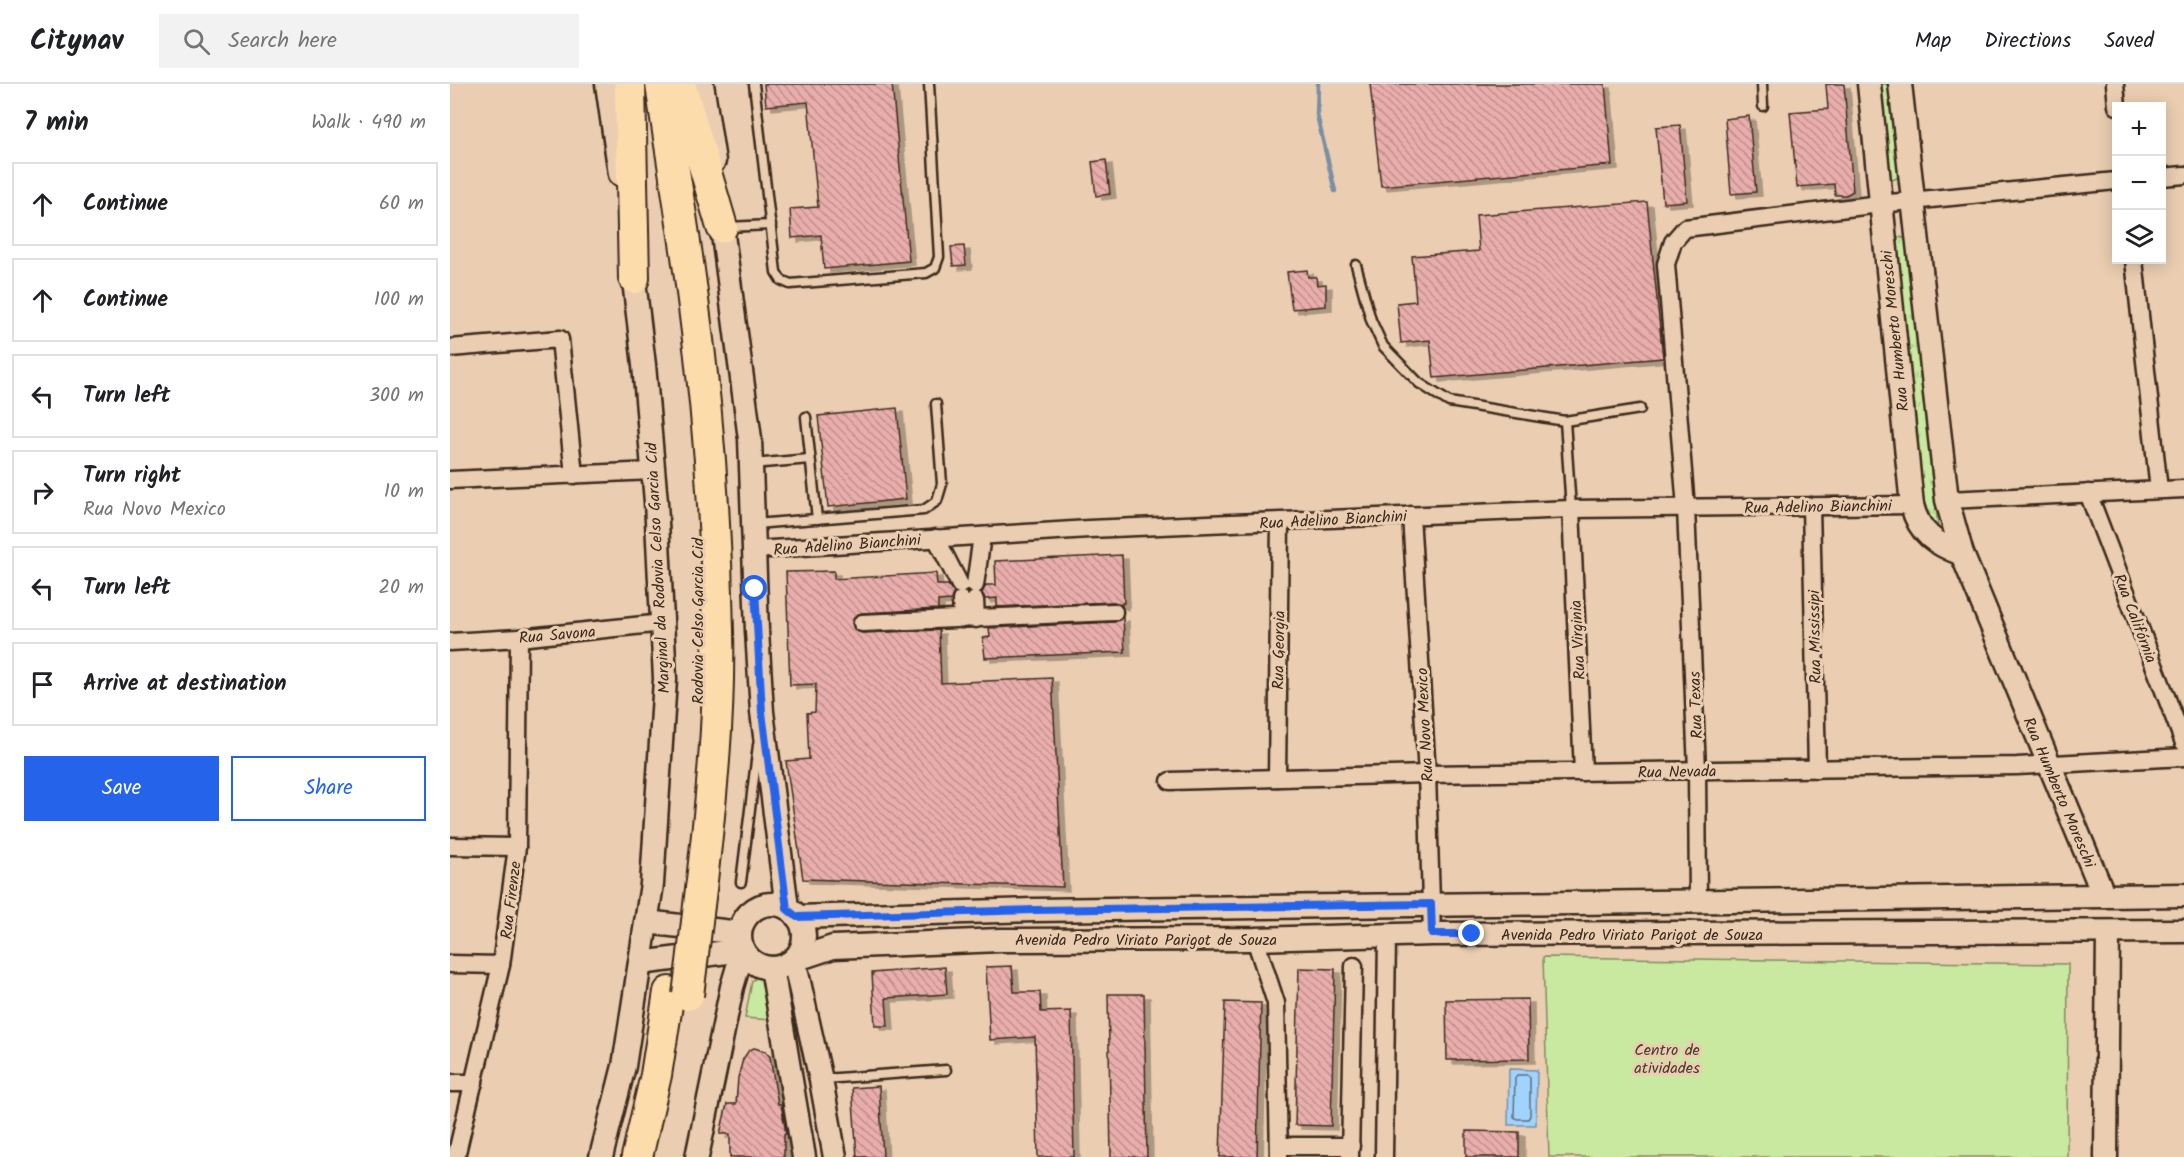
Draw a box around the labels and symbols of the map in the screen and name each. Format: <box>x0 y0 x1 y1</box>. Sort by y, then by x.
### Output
street label: Rua Humberto Moreschi <box>1874 248 1916 412</box>
street label: Marginal da Rodovia Celso Garcia Cid <box>639 441 678 694</box>
street label: Rua Adelino Bianchini <box>1744 494 1893 521</box>
street label: Rua Adelino Bianchini <box>1259 504 1409 537</box>
street label: Rua Adelino Bianchini <box>773 528 923 563</box>
street label: Rodovia Celso Garcia Cid <box>686 537 711 704</box>
street label: Rua Califórnia <box>2106 570 2163 667</box>
route start <box>741 575 767 601</box>
street label: Rua Mississipi <box>1802 589 1829 684</box>
street label: Rua Virginia <box>1564 599 1593 680</box>
street label: Rua Georgia <box>1266 610 1293 690</box>
street label: Rua Savona <box>518 620 597 651</box>
street label: Rua Novo Mexico <box>1410 667 1441 783</box>
street label: Rua Texas <box>1683 670 1710 739</box>
street label: Rua Humberto Moreschi <box>2016 713 2102 873</box>
street label: Rua Nevada <box>1637 759 1717 786</box>
street label: Rua Firenze <box>494 860 529 941</box>
route end <box>1458 920 1484 946</box>
street label: Avenida Pedro Viriato Parigot de Souza <box>1501 923 1763 948</box>
street label: Avenida Pedro Viriato Parigot de Souza <box>1015 928 1277 953</box>
park label: Centro de atividades <box>1634 1038 1700 1081</box>

